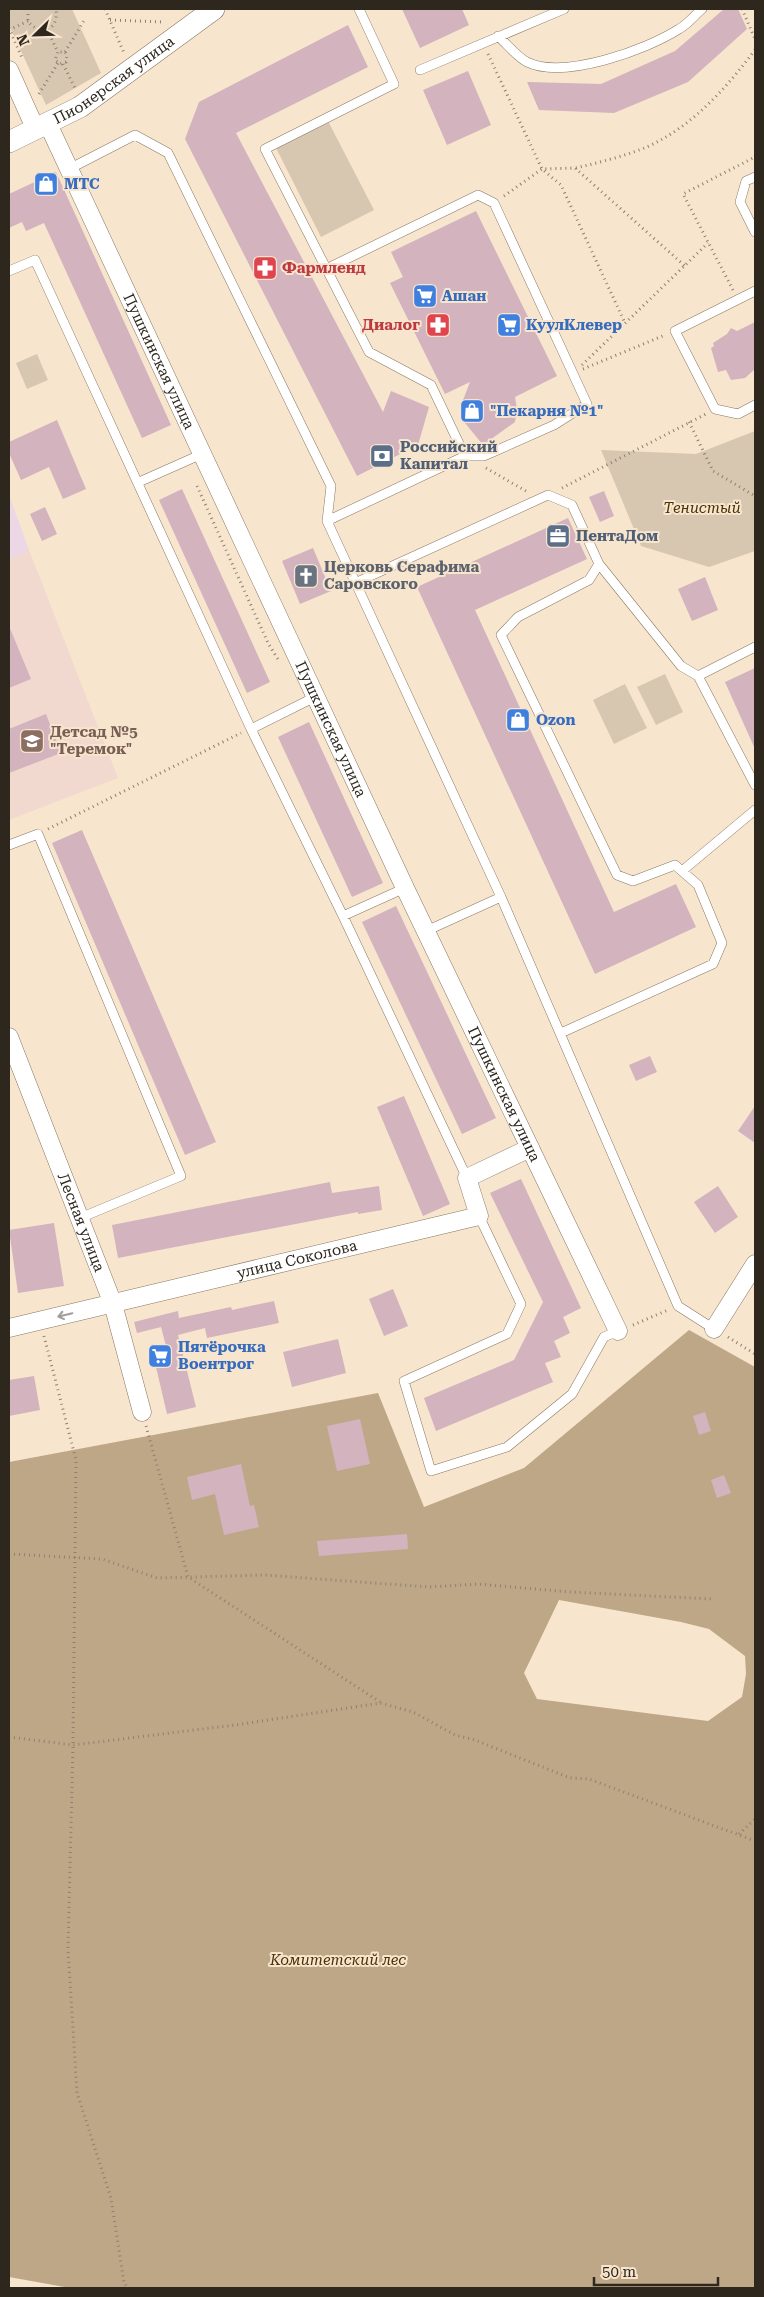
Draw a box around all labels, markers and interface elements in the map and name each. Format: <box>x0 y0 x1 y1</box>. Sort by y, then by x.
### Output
north arrow <box>10 10 60 60</box>
text: N <box>13 32 33 48</box>
street label: Пионерская улица <box>50 32 178 128</box>
shop icon: МТС <box>33 171 59 197</box>
place label: МТС <box>64 175 100 193</box>
pharmacy icon: Фармленд <box>252 255 278 281</box>
place label: Фармленд <box>282 259 366 277</box>
supermarket icon: Ашан <box>412 283 438 309</box>
place label: Ашан <box>442 287 486 305</box>
street label: Пушкинская улица <box>119 291 198 432</box>
pharmacy icon: Диалог <box>425 312 451 338</box>
supermarket icon: КуулКлевер <box>496 312 522 338</box>
place label: Диалог <box>362 316 420 334</box>
place label: КуулКлевер <box>526 316 622 334</box>
shop icon: "Пекарня №1" <box>459 398 485 424</box>
place label: "Пекарня №1" <box>490 402 603 420</box>
place label: Российский Капитал <box>400 438 497 473</box>
bank icon: Российский Капитал <box>369 443 395 469</box>
park label: Тенистый <box>663 499 741 517</box>
office icon: ПентаДом <box>545 523 571 549</box>
place label: ПентаДом <box>576 527 658 545</box>
place label: Церковь Серафима Саровского <box>324 558 479 593</box>
church icon: Церковь Серафима Саровского <box>293 563 319 589</box>
street label: Пушкинская улица <box>291 658 370 800</box>
shop icon: Ozon <box>505 707 531 733</box>
place label: Ozon <box>536 711 576 729</box>
place label: Детсад №5 "Теремок" <box>50 723 138 758</box>
school or university icon: Детсад №5 "Теремок" <box>19 728 45 754</box>
street label: Пушкинская улица <box>464 1024 544 1165</box>
street label: Лесная улица <box>54 1170 109 1274</box>
street label: улица Соколова <box>235 1236 359 1282</box>
one-way arrow <box>58 1311 74 1320</box>
place label: Пятёрочка Воентрог <box>178 1338 266 1373</box>
supermarket icon: Пятёрочка Воентрог <box>147 1343 173 1369</box>
park label: Комитетский лес <box>269 1951 406 1969</box>
scale bar <box>594 2254 718 2286</box>
text: 50 m <box>602 2263 637 2281</box>

